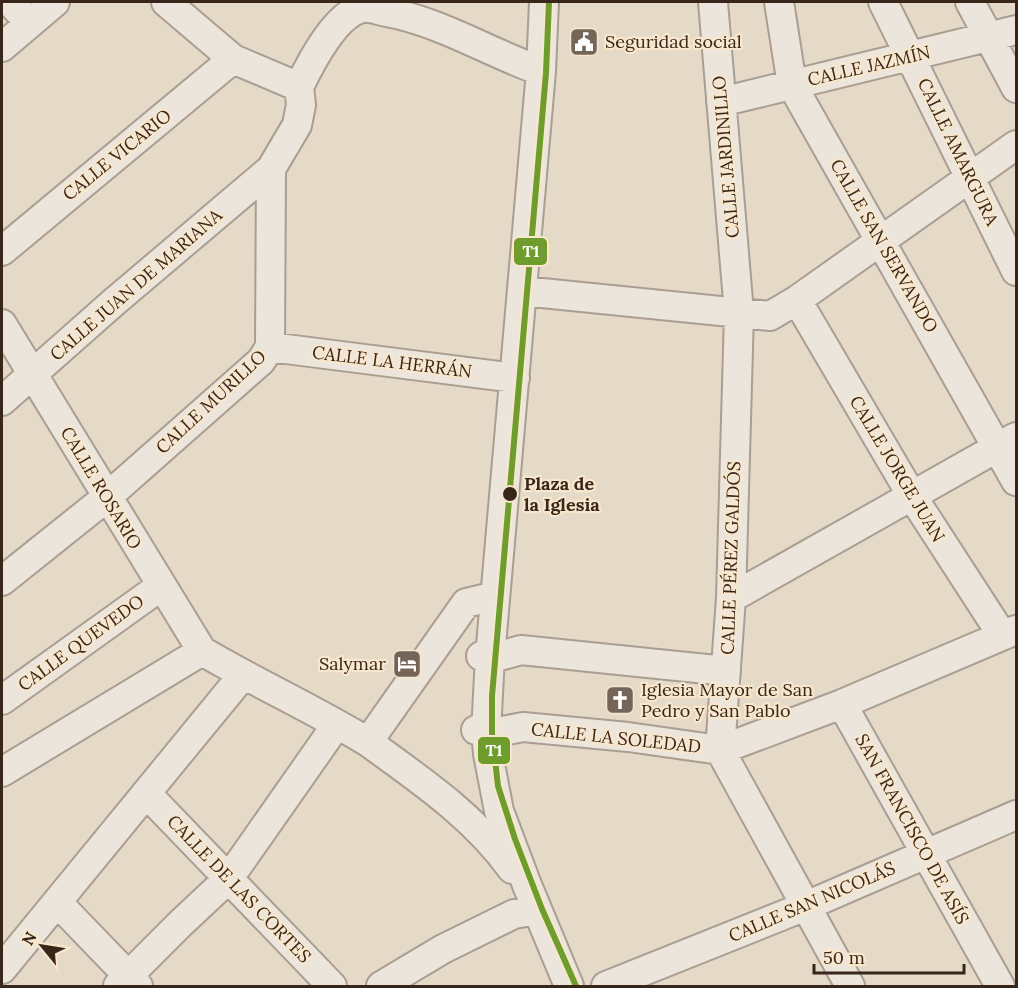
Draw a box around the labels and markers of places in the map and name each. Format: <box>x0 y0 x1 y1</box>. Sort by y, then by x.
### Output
public building icon: Seguridad social <box>568 26 600 58</box>
place label: Seguridad social <box>605 30 742 53</box>
place label: Plaza de la Iglesia <box>524 472 600 516</box>
marker: Plaza de la Iglesia <box>501 485 519 503</box>
hotel icon: Salymar <box>391 648 423 680</box>
place label: Salymar <box>319 652 386 675</box>
place label: Iglesia Mayor de San Pedro y San Pablo <box>641 678 813 722</box>
church icon: Iglesia Mayor de San Pedro y San Pablo <box>604 684 636 716</box>

